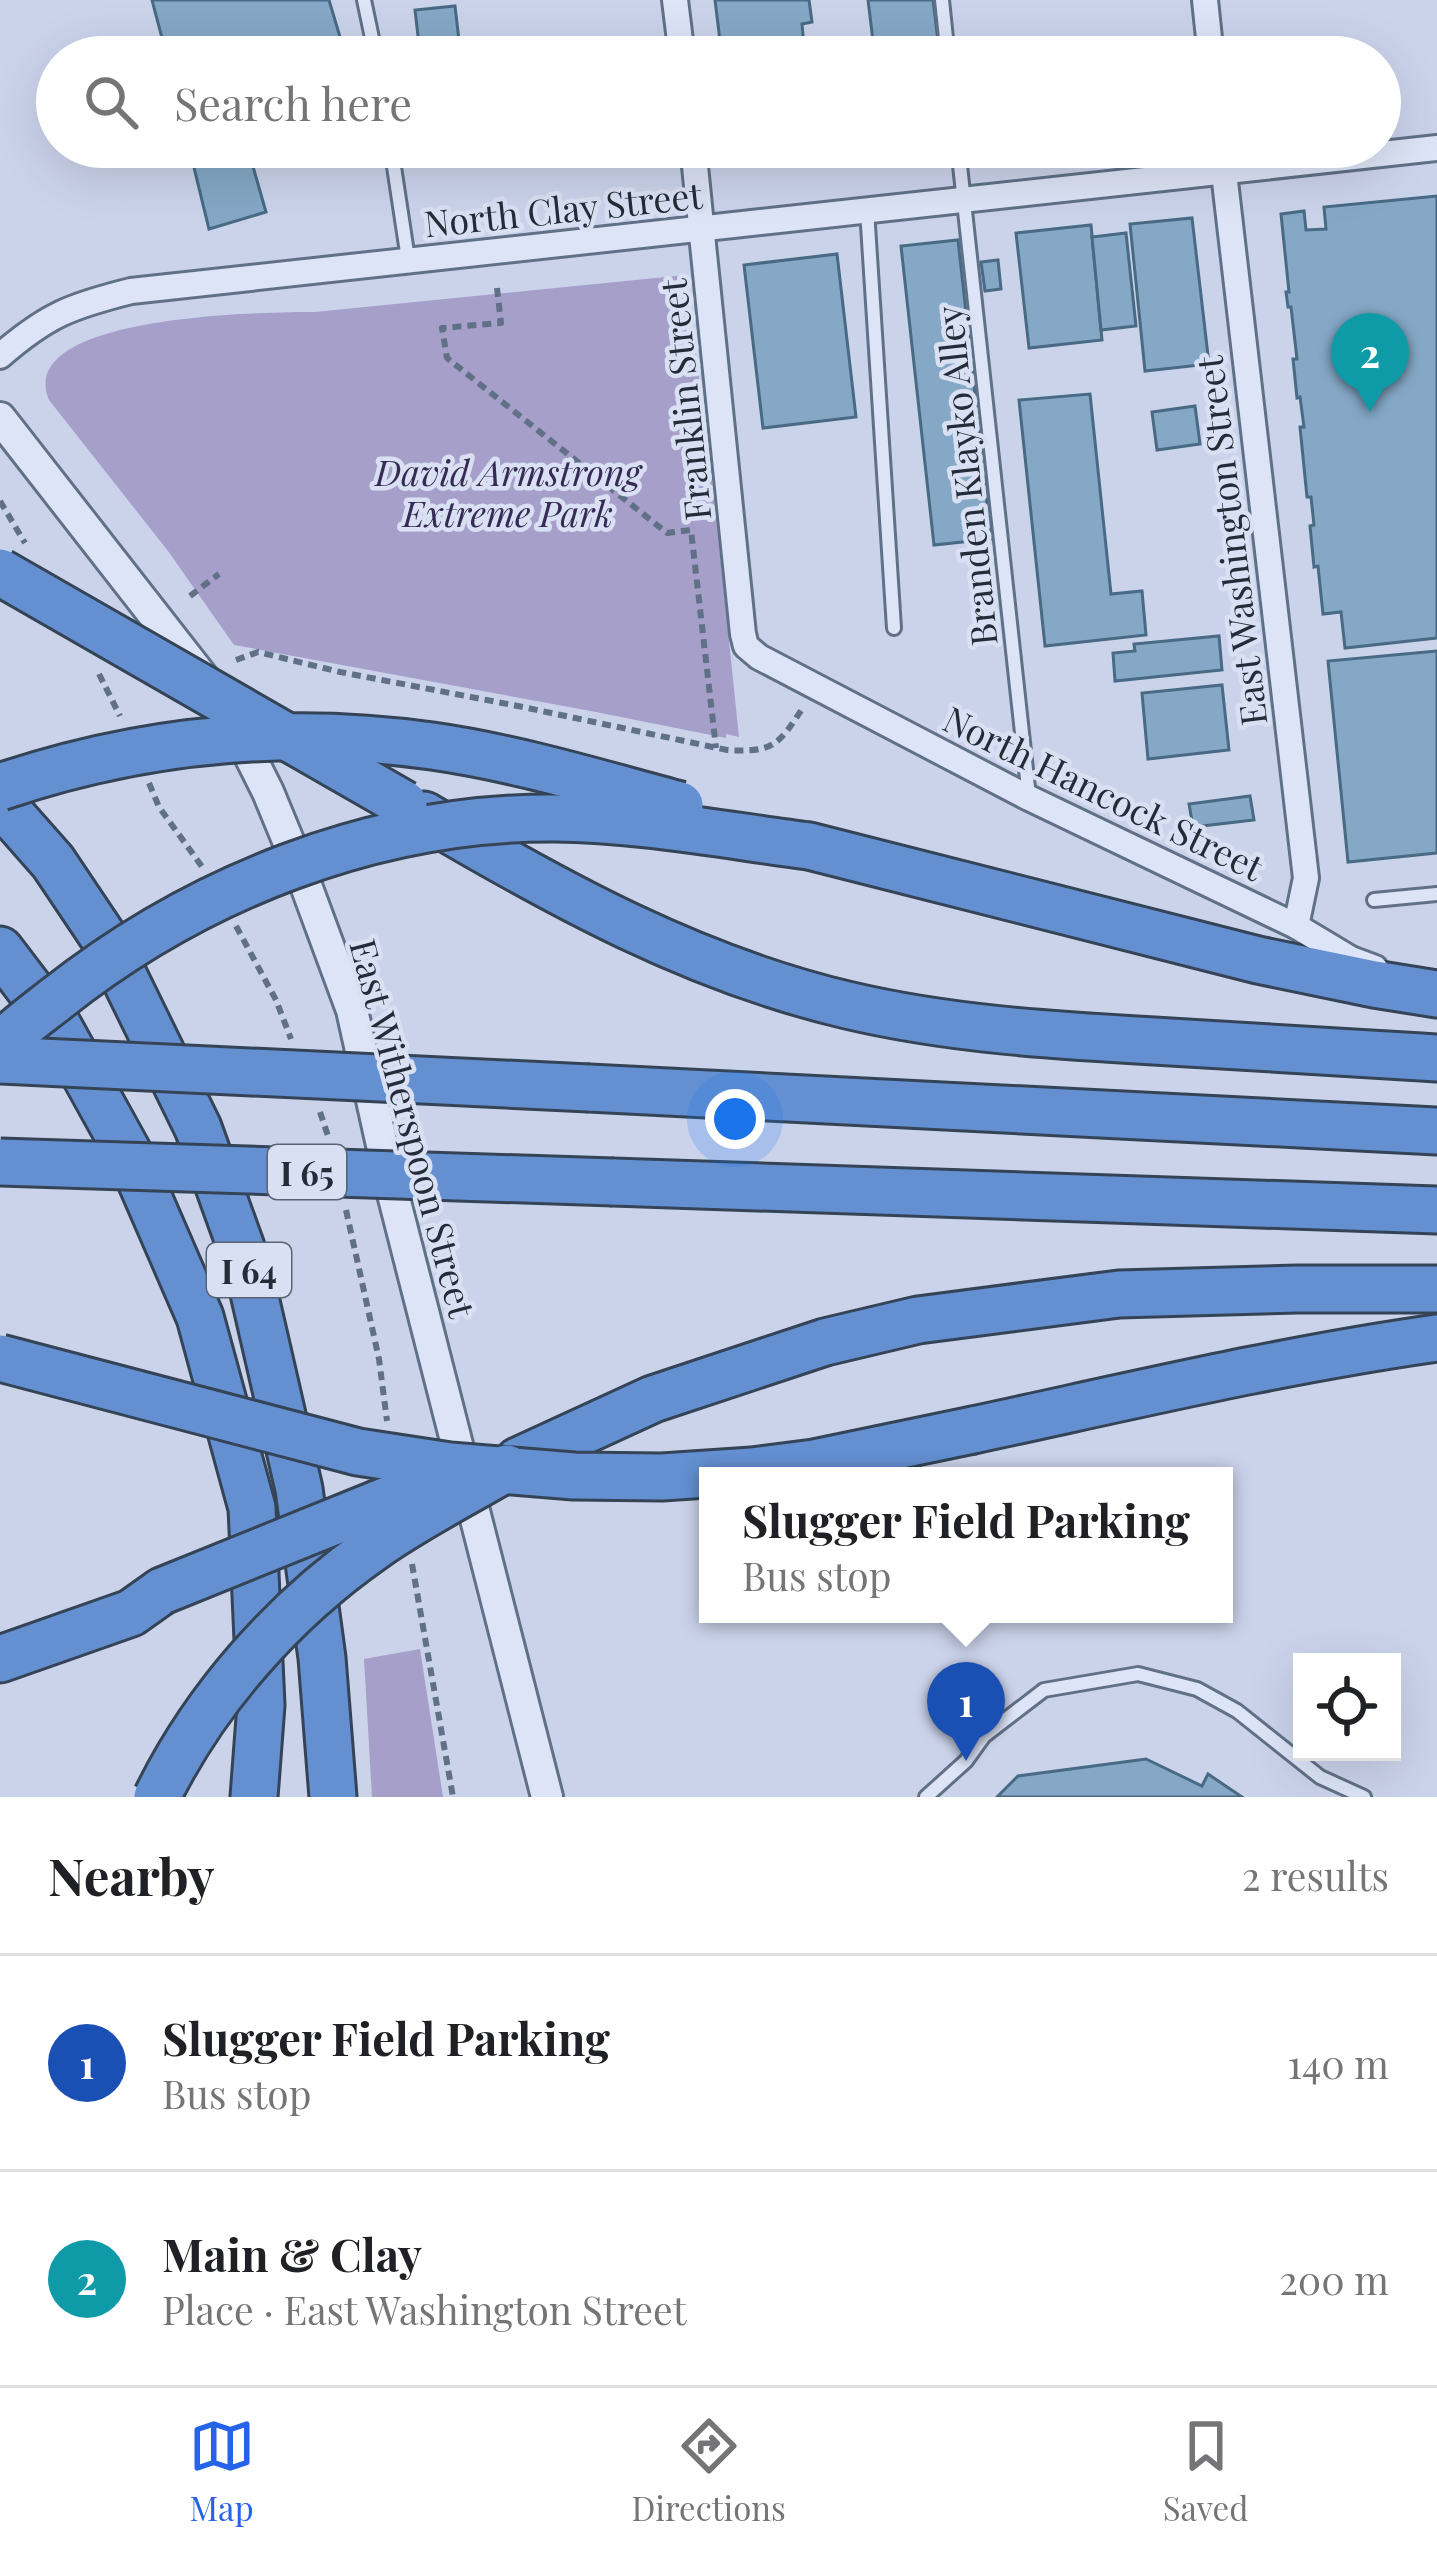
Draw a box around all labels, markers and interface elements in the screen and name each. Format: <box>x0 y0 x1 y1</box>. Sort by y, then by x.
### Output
search box <box>36 36 1401 168</box>
icon: search <box>78 69 144 135</box>
text: Search here <box>174 72 412 132</box>
street label: North Clay Street <box>422 169 705 246</box>
street label: Franklin Street <box>647 276 721 523</box>
street label: Branden Klayko Alley <box>923 304 1007 648</box>
pin: 2 <box>1331 313 1409 412</box>
street label: East Washington Street <box>1183 352 1276 729</box>
park label: David Armstrong Extreme Park <box>373 447 644 536</box>
street label: North Hancock Street <box>936 694 1273 891</box>
street label: East Witherspoon Street <box>340 934 488 1324</box>
your location <box>705 1089 765 1149</box>
road number: I 65 <box>268 1145 346 1199</box>
road number: I 64 <box>207 1243 291 1297</box>
popup <box>699 1467 1233 1623</box>
text: Slugger Field Parking <box>742 1489 1190 1549</box>
text: Bus stop <box>742 1549 891 1601</box>
map controls <box>1293 1653 1401 1761</box>
button: locate <box>1293 1653 1401 1761</box>
pin: 1 <box>927 1662 1005 1761</box>
text: Nearby <box>48 1841 214 1909</box>
text: 2 results <box>1242 1849 1389 1901</box>
text: Slugger Field Parking <box>162 2007 610 2067</box>
text: 1 <box>80 2037 94 2089</box>
text: 140 m <box>1288 2037 1389 2089</box>
text: Bus stop <box>162 2067 311 2119</box>
text: Main & Clay <box>162 2223 422 2283</box>
text: 2 <box>77 2253 97 2305</box>
text: 200 m <box>1279 2253 1389 2305</box>
text: Place · East Washington Street <box>162 2283 687 2335</box>
tab: Map <box>189 2413 255 2529</box>
tab: Directions <box>632 2413 786 2529</box>
tab: Saved <box>1163 2413 1249 2529</box>

